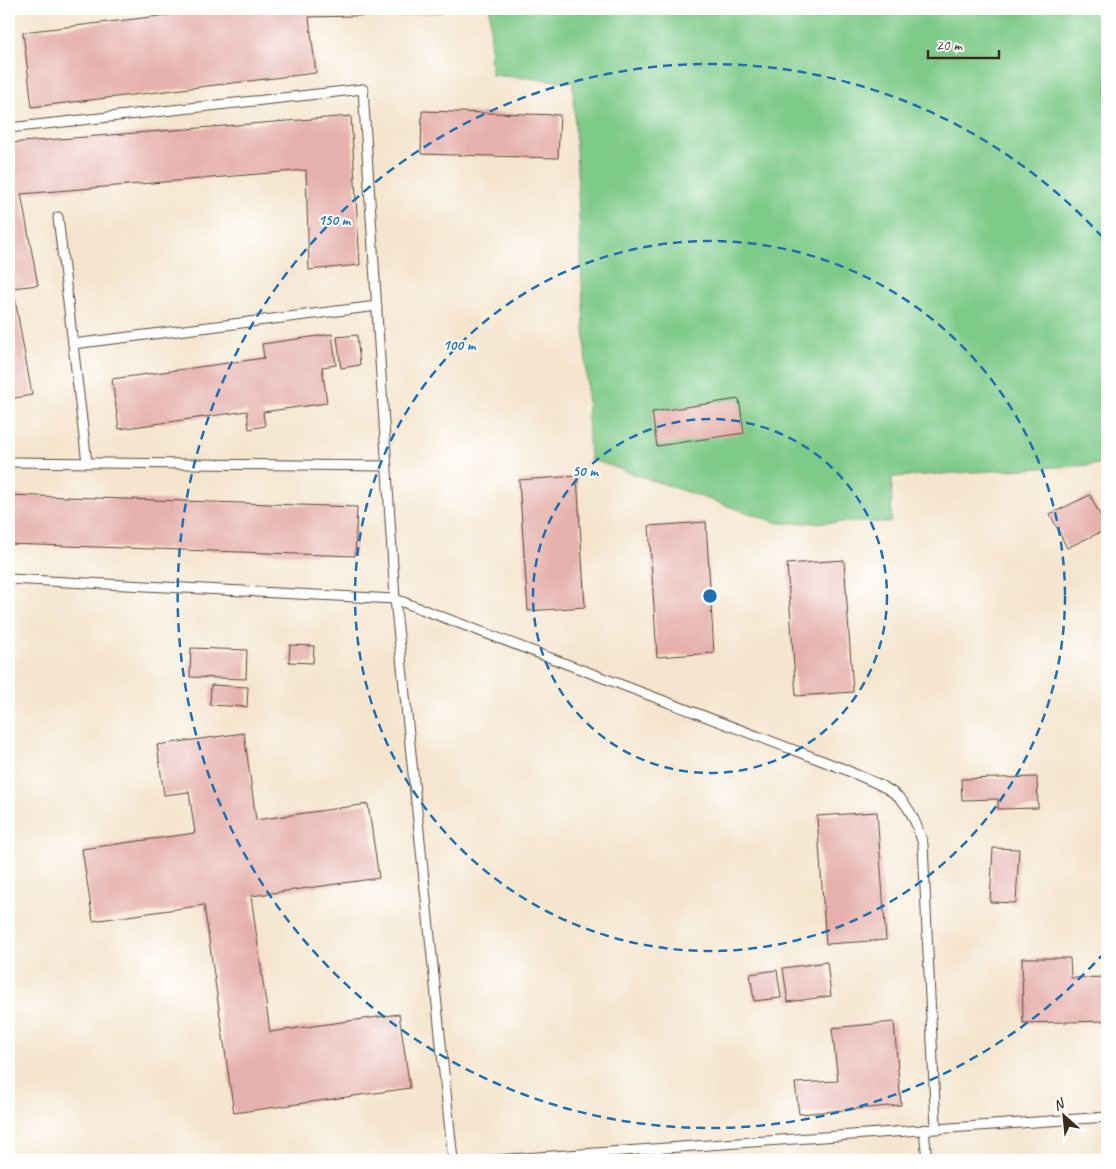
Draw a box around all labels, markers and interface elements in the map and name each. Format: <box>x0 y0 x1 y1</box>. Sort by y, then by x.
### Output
scale bar <box>928 28 1000 60</box>
text: 20 m <box>936 36 963 55</box>
text: 150 m <box>318 211 352 230</box>
text: 100 m <box>443 336 477 355</box>
text: 50 m <box>572 462 599 481</box>
centre of rings <box>701 587 719 605</box>
north arrow <box>1038 1092 1088 1142</box>
text: N <box>1051 1094 1068 1114</box>

